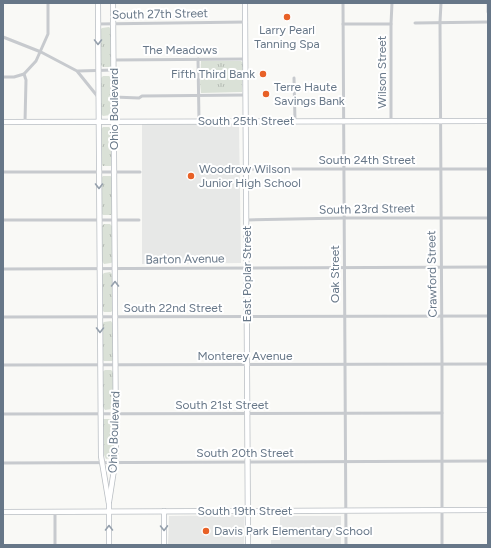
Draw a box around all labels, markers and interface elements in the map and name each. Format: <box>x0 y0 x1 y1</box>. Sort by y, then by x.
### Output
street label: South 27th Street <box>112 6 209 22</box>
marker: Larry Pearl Tanning Spa <box>282 12 292 22</box>
place label: Larry Pearl Tanning Spa <box>254 23 320 51</box>
street label: Wilson Street <box>375 35 389 108</box>
one-way arrow <box>94 39 102 45</box>
street label: The Meadows <box>143 43 218 57</box>
place label: Fifth Third Bank <box>171 67 255 81</box>
street label: Ohio Boulevard <box>107 68 121 150</box>
marker: Fifth Third Bank <box>258 69 268 79</box>
place label: Terre Haute Savings Bank <box>274 80 345 108</box>
marker: Terre Haute Savings Bank <box>261 89 271 99</box>
street label: South 25th Street <box>198 114 295 128</box>
street label: South 24th Street <box>318 153 416 167</box>
place label: Woodrow Wilson Junior High School <box>199 162 301 190</box>
marker: Woodrow Wilson Junior High School <box>186 171 196 181</box>
one-way arrow <box>95 183 103 189</box>
street label: South 23rd Street <box>319 201 416 217</box>
street label: East Poplar Street <box>240 225 254 322</box>
street label: Crawford Street <box>424 230 440 318</box>
street label: Oak Street <box>328 245 342 303</box>
street label: Barton Avenue <box>145 251 225 267</box>
one-way arrow <box>111 281 119 287</box>
street label: South 22nd Street <box>124 301 223 315</box>
one-way arrow <box>96 327 104 333</box>
street label: Monterey Avenue <box>197 349 293 363</box>
street label: Ohio Boulevard <box>106 391 122 473</box>
street label: South 21st Street <box>175 398 269 412</box>
street label: South 20th Street <box>196 446 294 460</box>
street label: South 19th Street <box>198 504 293 518</box>
place label: Davis Park Elementary School <box>214 524 373 538</box>
one-way arrow <box>105 525 113 531</box>
one-way arrow <box>160 525 168 531</box>
marker: Davis Park Elementary School <box>201 526 211 536</box>

